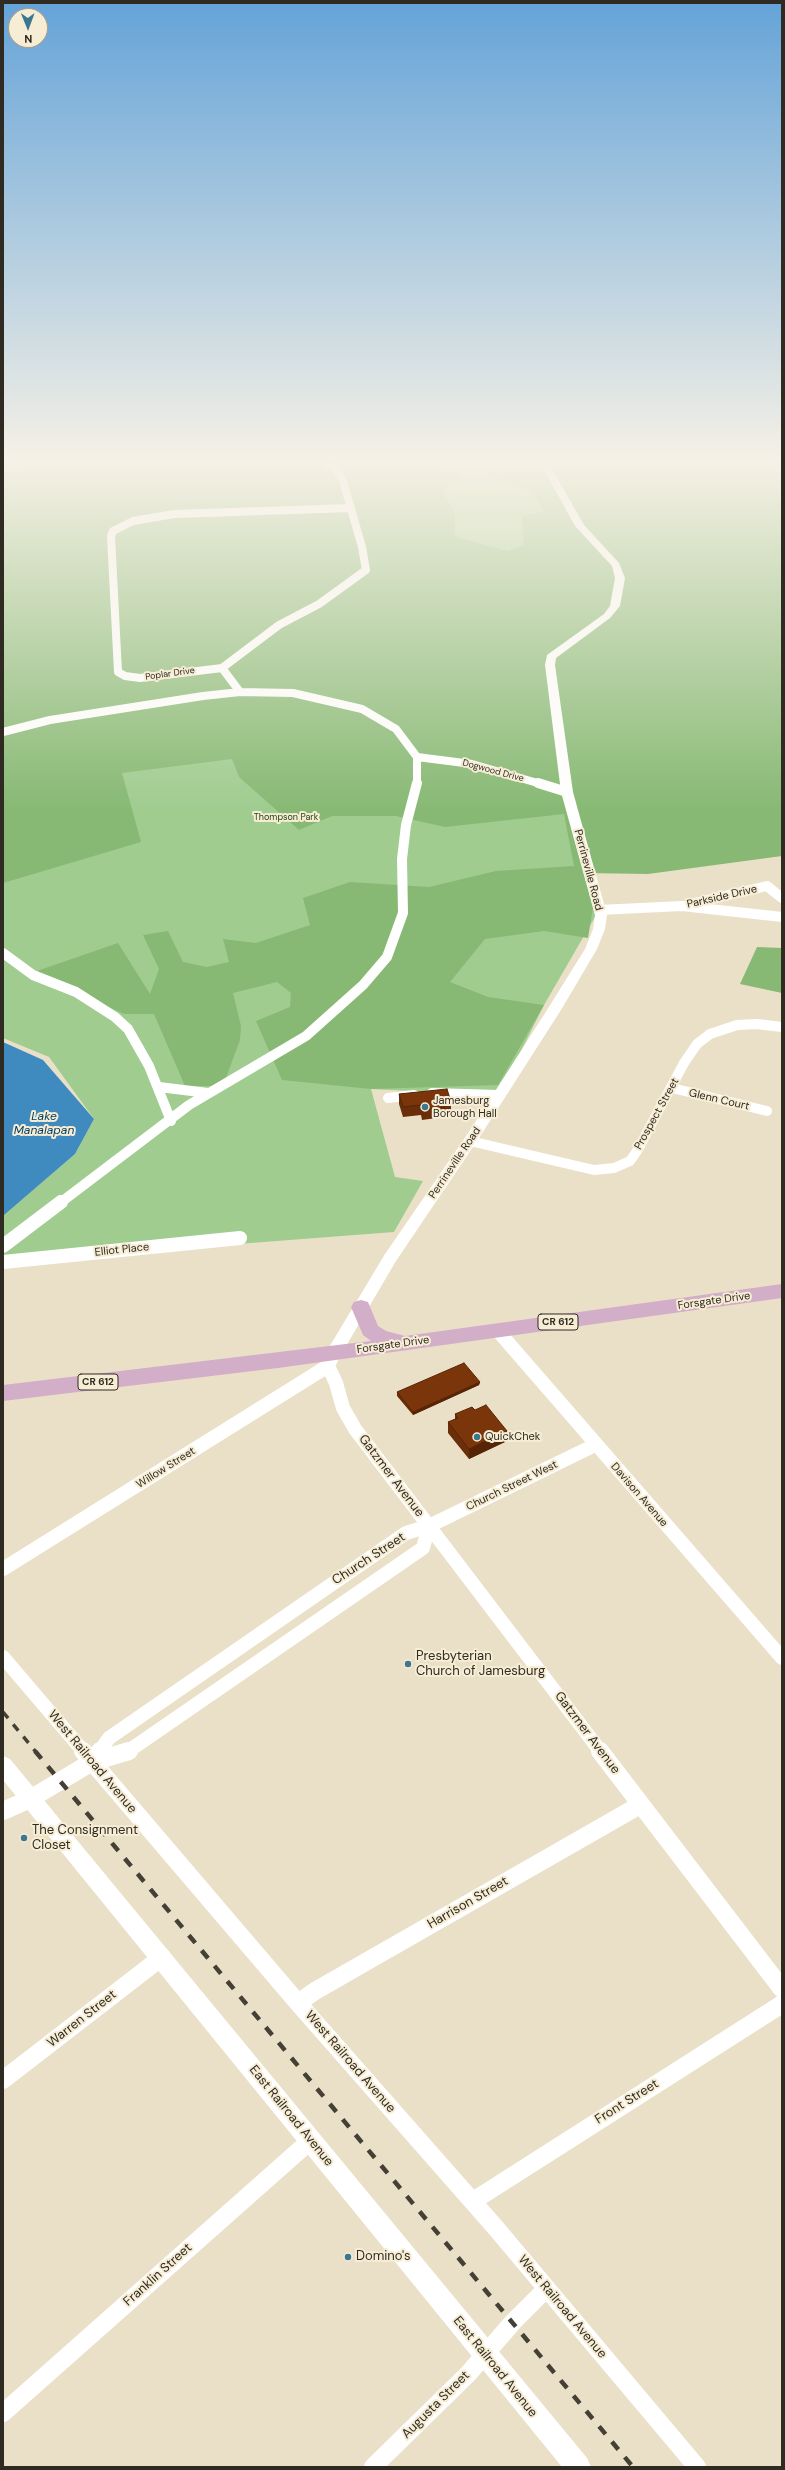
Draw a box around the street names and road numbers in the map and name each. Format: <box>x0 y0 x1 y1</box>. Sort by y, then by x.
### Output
street label: Poplar Drive <box>145 665 195 683</box>
street label: Dogwood Drive <box>461 758 525 784</box>
street label: Perrineville Road <box>571 828 605 912</box>
street label: Parkside Drive <box>686 883 758 911</box>
street label: Prospect Street <box>632 1076 682 1152</box>
street label: Glenn Court <box>687 1087 751 1113</box>
street label: Perrineville Road <box>426 1125 484 1201</box>
street label: Elliot Place <box>94 1241 150 1259</box>
street label: Forsgate Drive <box>677 1289 751 1313</box>
road number: CR 612 <box>538 1314 578 1330</box>
street label: Forsgate Drive <box>356 1333 430 1357</box>
road number: CR 612 <box>78 1374 118 1390</box>
street label: Gatzmer Avenue <box>355 1432 427 1520</box>
street label: Willow Street <box>134 1445 198 1491</box>
street label: Church Street West <box>464 1458 560 1514</box>
street label: Davison Avenue <box>608 1460 670 1530</box>
street label: Church Street <box>330 1530 408 1588</box>
street label: Gatzmer Avenue <box>551 1689 623 1777</box>
street label: West Railroad Avenue <box>44 1707 140 1817</box>
street label: Harrison Street <box>425 1874 511 1932</box>
street label: Warren Street <box>44 1987 120 2051</box>
street label: West Railroad Avenue <box>302 2008 398 2116</box>
street label: East Railroad Avenue <box>246 2063 336 2169</box>
street label: Front Street <box>592 2076 662 2128</box>
street label: Franklin Street <box>121 2240 195 2310</box>
street label: West Railroad Avenue <box>514 2252 610 2362</box>
street label: East Railroad Avenue <box>450 2314 540 2420</box>
street label: Augusta Street <box>399 2368 473 2442</box>

